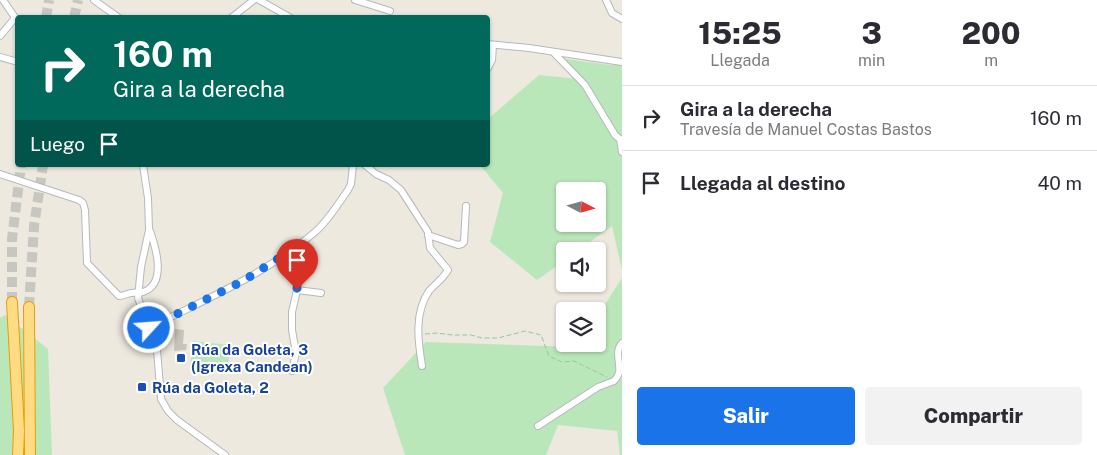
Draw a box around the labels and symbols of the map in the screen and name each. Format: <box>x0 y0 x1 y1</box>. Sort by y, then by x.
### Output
north arrow <box>556 182 606 232</box>
pin <box>276 239 318 290</box>
position arrow <box>122 301 174 353</box>
place label: Rúa da Goleta, 3 (Igrexa Candean) <box>191 341 313 375</box>
marker: Rúa da Goleta, 3 (Igrexa Candean) <box>175 352 187 364</box>
place label: Rúa da Goleta, 2 <box>152 379 269 396</box>
marker: Rúa da Goleta, 2 <box>136 381 148 393</box>

